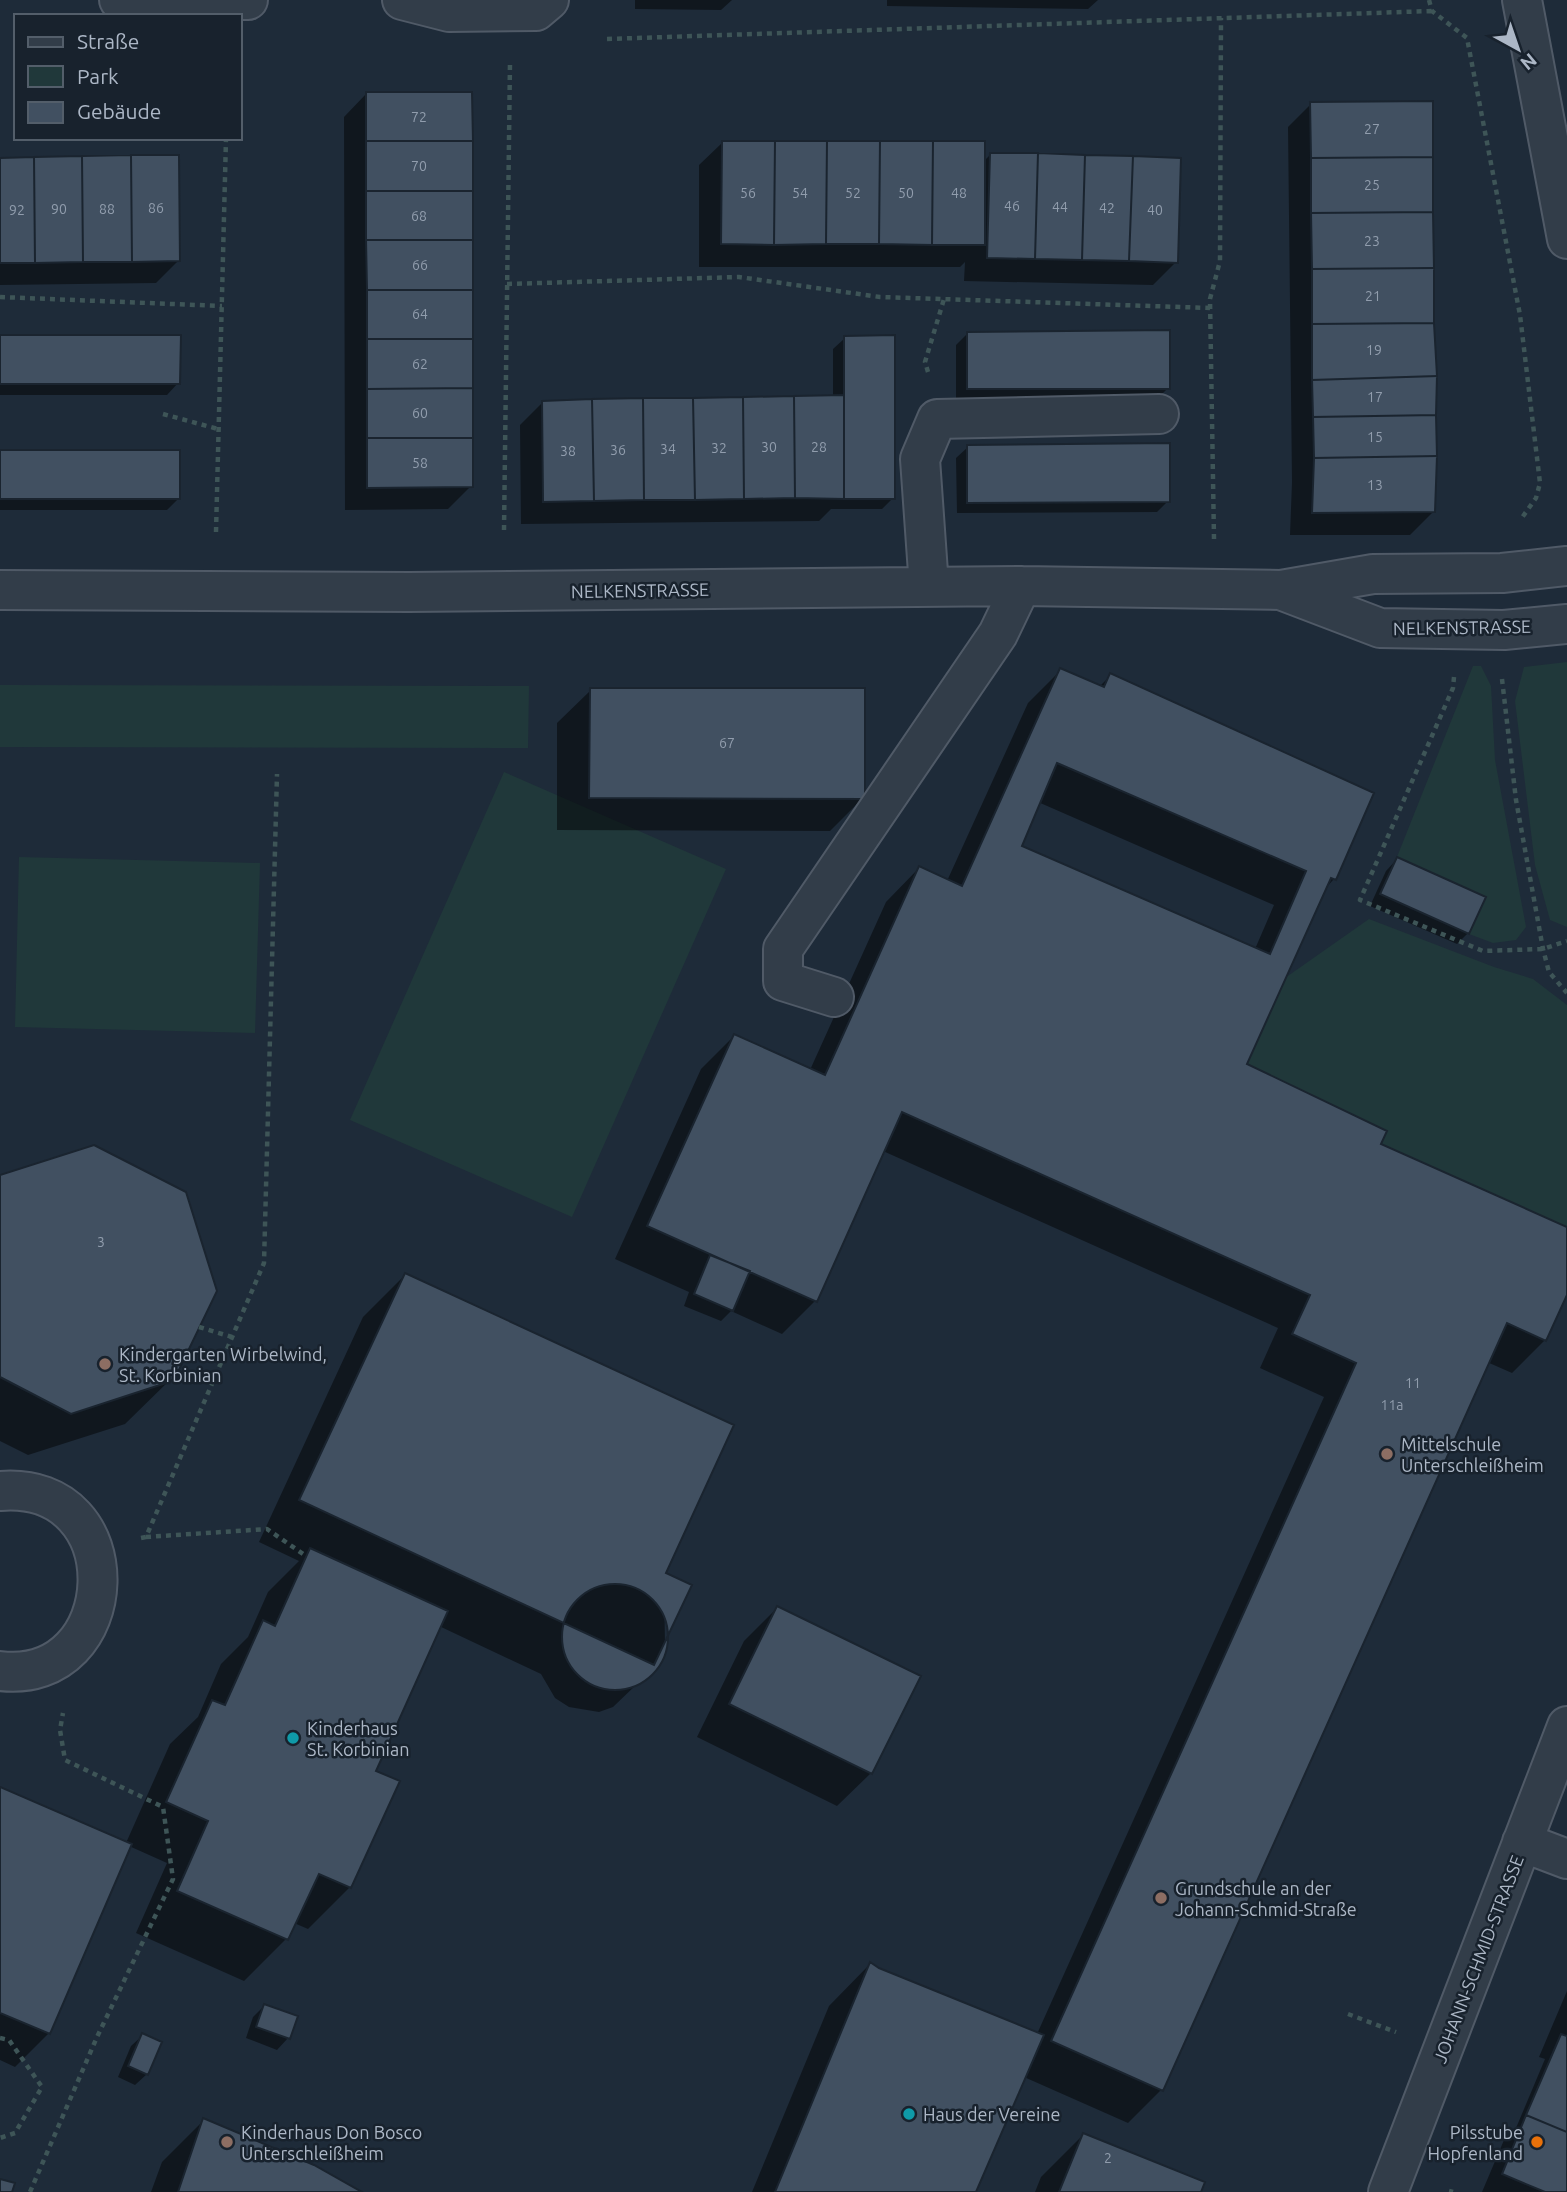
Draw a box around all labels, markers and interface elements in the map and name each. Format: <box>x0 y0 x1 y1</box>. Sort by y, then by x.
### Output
legend <box>14 14 242 140</box>
north arrow <box>1483 14 1553 84</box>
text: Straße <box>77 29 139 53</box>
text: N <box>1516 49 1541 75</box>
text: Park <box>77 64 119 88</box>
text: Gebäude <box>77 99 161 123</box>
house number: 72 <box>411 109 427 125</box>
house number: 27 <box>1364 121 1380 137</box>
house number: 70 <box>411 158 427 174</box>
house number: 25 <box>1364 177 1380 193</box>
house number: 56 <box>740 185 756 201</box>
house number: 54 <box>792 185 808 201</box>
house number: 52 <box>845 185 861 201</box>
house number: 50 <box>898 185 914 201</box>
house number: 48 <box>951 185 967 201</box>
house number: 46 <box>1004 198 1020 214</box>
house number: 44 <box>1052 199 1068 215</box>
house number: 86 <box>148 200 164 216</box>
house number: 42 <box>1099 200 1115 216</box>
house number: 90 <box>51 201 67 217</box>
house number: 88 <box>99 201 115 217</box>
house number: 92 <box>9 202 25 218</box>
house number: 40 <box>1147 202 1163 218</box>
house number: 68 <box>411 208 427 224</box>
house number: 23 <box>1364 233 1380 249</box>
house number: 66 <box>412 257 428 273</box>
house number: 21 <box>1365 288 1381 304</box>
house number: 64 <box>412 306 428 322</box>
house number: 19 <box>1366 342 1382 358</box>
house number: 62 <box>412 356 428 372</box>
house number: 17 <box>1367 389 1383 405</box>
house number: 60 <box>412 405 428 421</box>
house number: 15 <box>1367 429 1383 445</box>
house number: 30 <box>761 439 777 455</box>
house number: 28 <box>811 439 827 455</box>
house number: 32 <box>711 440 727 456</box>
house number: 34 <box>660 441 676 457</box>
house number: 36 <box>610 442 626 458</box>
house number: 38 <box>560 443 576 459</box>
house number: 58 <box>412 455 428 471</box>
house number: 13 <box>1367 477 1383 493</box>
street label: NELKENSTRASSE <box>571 579 709 601</box>
street label: NELKENSTRASSE <box>1393 616 1531 638</box>
house number: 67 <box>719 735 735 751</box>
house number: 3 <box>97 1234 105 1250</box>
place label: Kindergarten Wirbelwind, St. Korbinian <box>119 1344 327 1385</box>
marker: Kindergarten Wirbelwind, St. Korbinian <box>97 1356 113 1372</box>
house number: 11 <box>1405 1375 1421 1391</box>
house number: 11a <box>1381 1397 1404 1413</box>
place label: Mittelschule Unterschleißheim <box>1401 1434 1544 1475</box>
marker: Mittelschule Unterschleißheim <box>1379 1446 1395 1462</box>
place label: Kinderhaus St. Korbinian <box>307 1718 409 1759</box>
marker: Kinderhaus St. Korbinian <box>285 1730 301 1746</box>
street label: JOHANN-SCHMID-STRASSE <box>1429 1852 1527 2066</box>
place label: Grundschule an der Johann-Schmid-Straße <box>1175 1878 1357 1919</box>
marker: Grundschule an der Johann-Schmid-Straße <box>1153 1890 1169 1906</box>
place label: Haus der Vereine <box>923 2104 1060 2124</box>
marker: Haus der Vereine <box>901 2106 917 2122</box>
place label: Kinderhaus Don Bosco Unterschleißheim <box>241 2122 422 2163</box>
place label: Pilsstube Hopfenland <box>1428 2122 1523 2163</box>
marker: Kinderhaus Don Bosco Unterschleißheim <box>219 2134 235 2150</box>
marker: Pilsstube Hopfenland <box>1529 2134 1545 2150</box>
house number: 2 <box>1104 2150 1112 2166</box>

